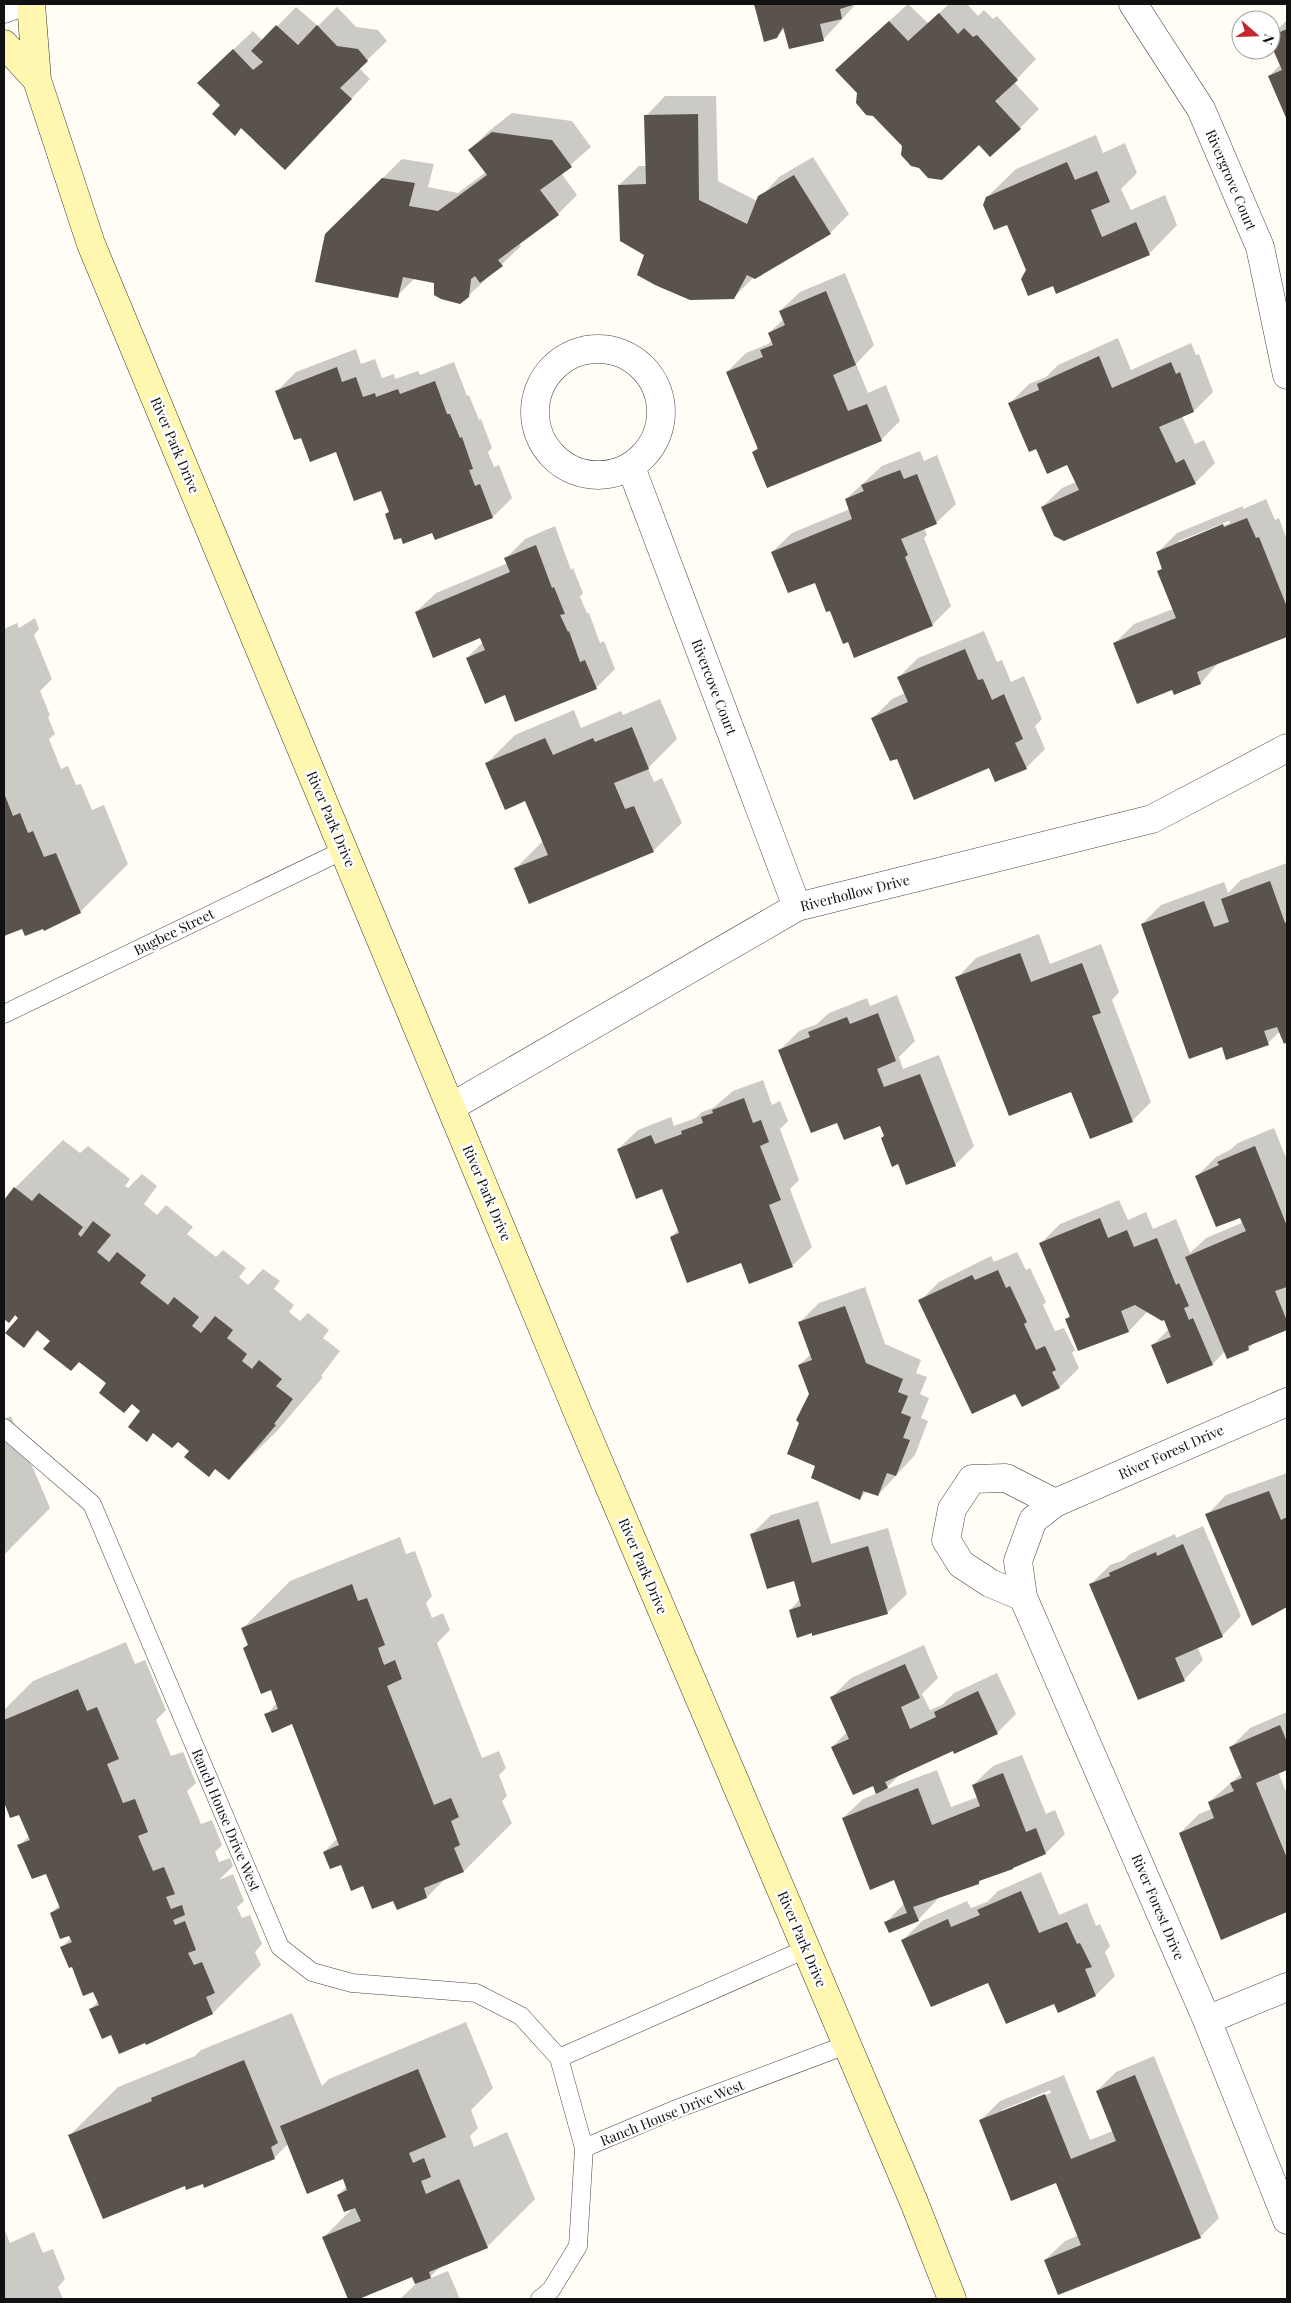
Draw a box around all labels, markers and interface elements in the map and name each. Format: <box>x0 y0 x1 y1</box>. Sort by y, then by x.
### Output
north arrow <box>1231 10 1281 60</box>
text: N <box>1258 32 1279 48</box>
street label: Rivergrove Court <box>1202 126 1262 234</box>
street label: River Park Drive <box>147 394 204 496</box>
street label: Rivercove Court <box>687 636 742 738</box>
street label: River Park Drive <box>303 768 360 870</box>
street label: Riverhollow Drive <box>798 870 912 915</box>
street label: Bugbee Street <box>130 903 218 959</box>
street label: River Park Drive <box>459 1142 516 1244</box>
street label: River Forest Drive <box>1115 1420 1226 1483</box>
street label: River Park Drive <box>615 1515 672 1617</box>
street label: Ranch House Drive West <box>188 1746 266 1895</box>
street label: River Forest Drive <box>1128 1851 1189 1963</box>
street label: River Park Drive <box>774 1888 831 1990</box>
street label: Ranch House Drive West <box>597 2075 747 2150</box>

